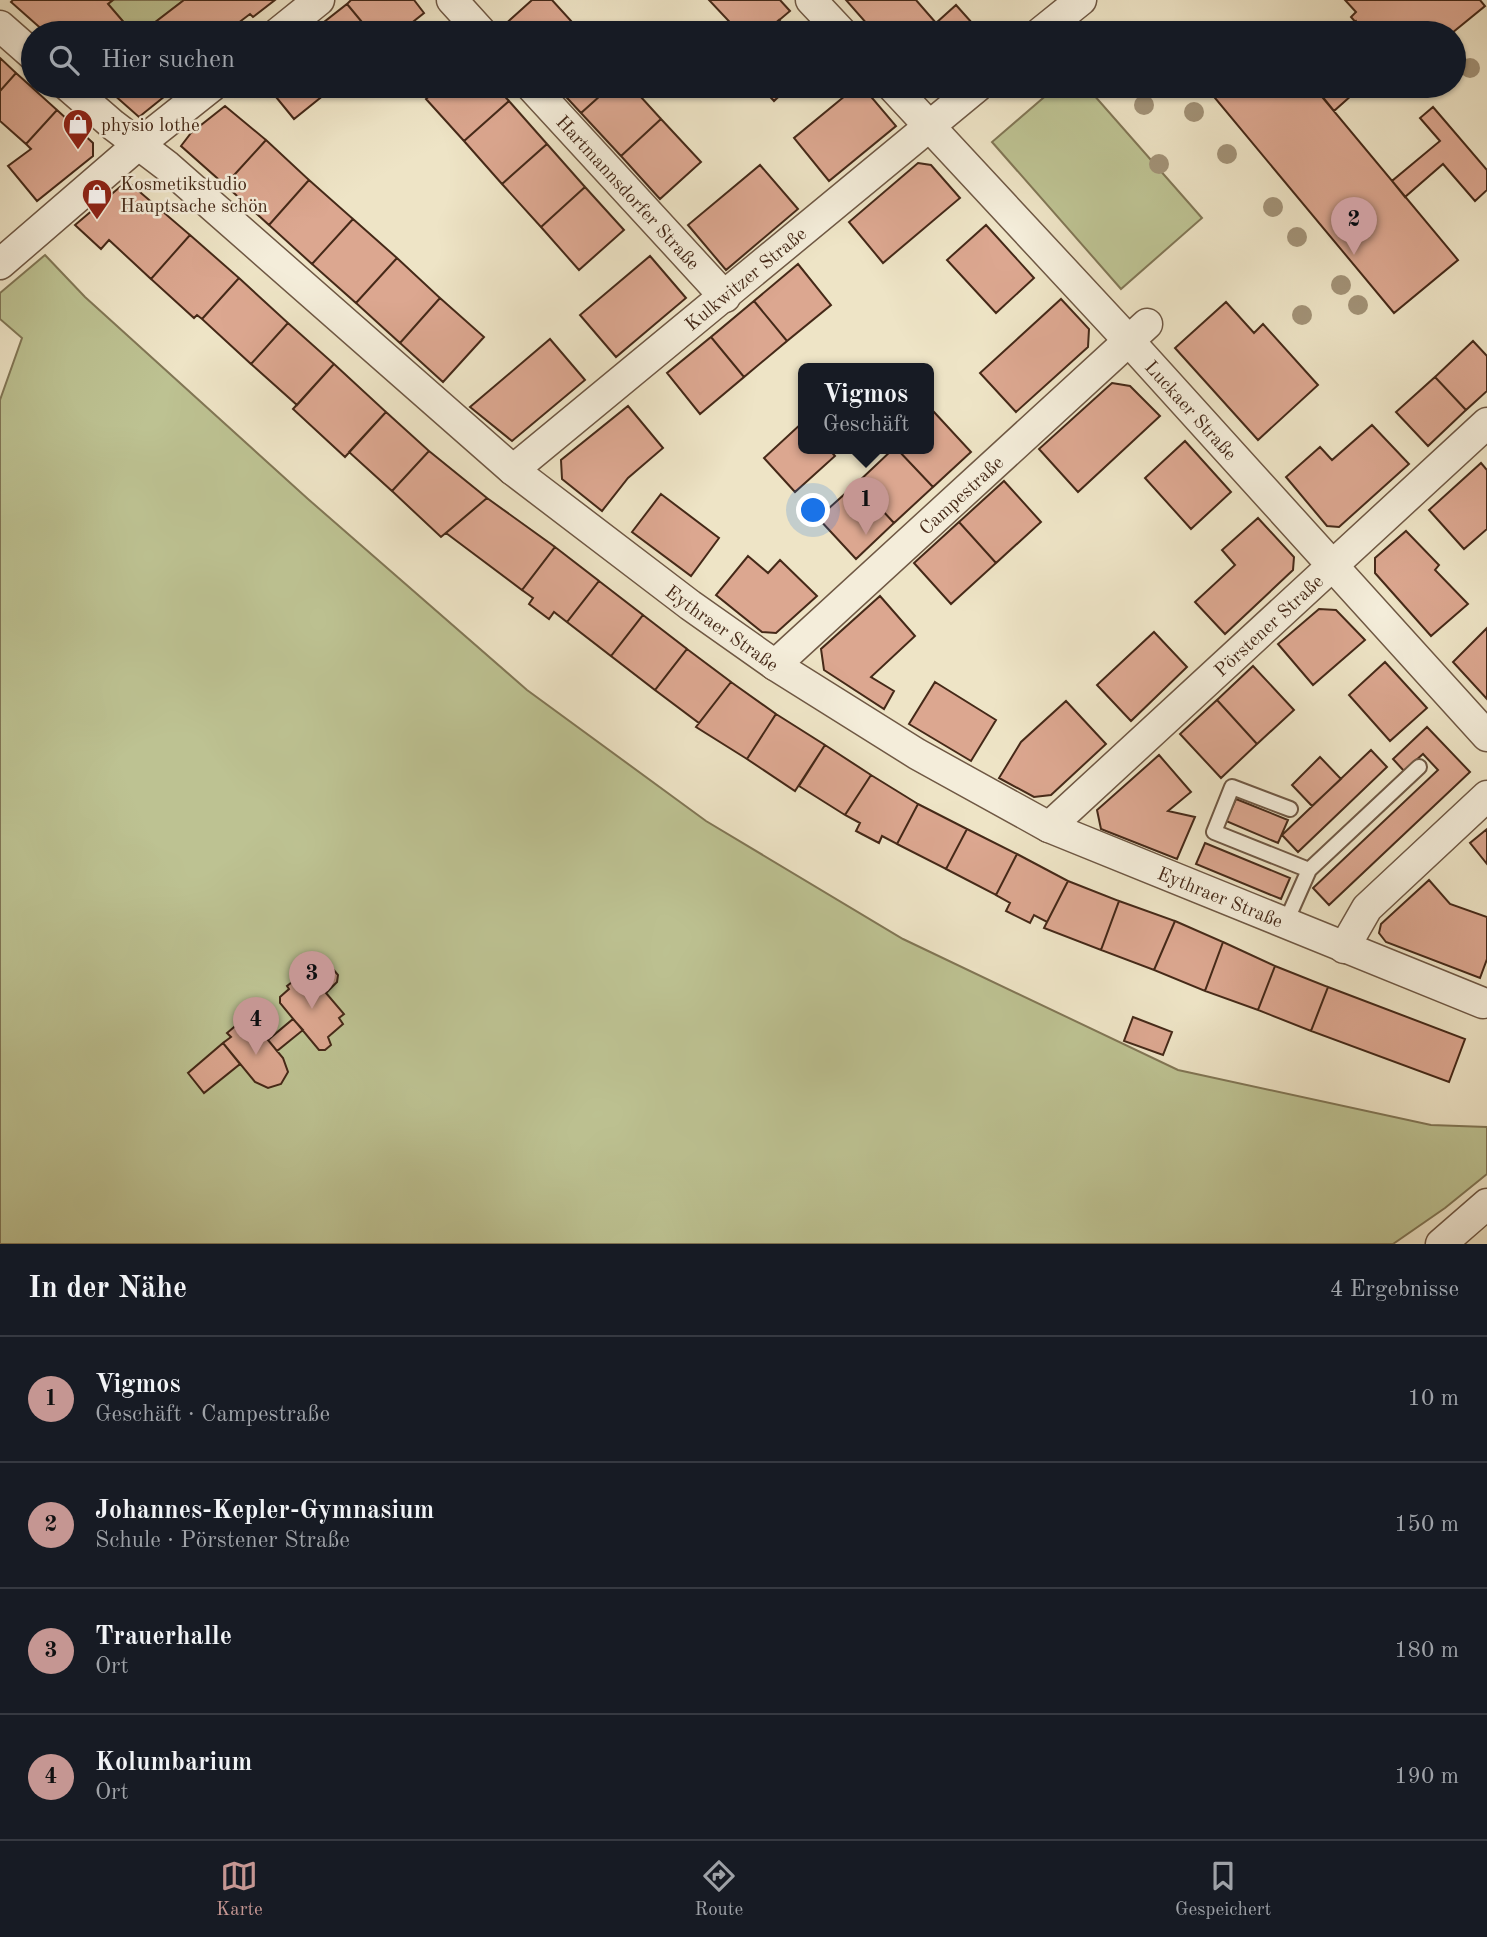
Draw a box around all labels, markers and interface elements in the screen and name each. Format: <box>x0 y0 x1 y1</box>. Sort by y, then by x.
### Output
search box <box>21 21 1466 98</box>
icon: search <box>45 41 83 79</box>
text: Hier suchen <box>101 47 235 73</box>
shop icon: physio lothe <box>61 107 95 151</box>
street label: Hartmannsdorfer Straße <box>551 113 702 274</box>
place label: physio lothe <box>101 117 200 136</box>
place label: Kosmetikstudio Hauptsache schön <box>120 176 268 217</box>
shop icon: Kosmetikstudio Hauptsache schön <box>80 177 114 221</box>
pin: 2 <box>1331 197 1377 255</box>
street label: Kulkwitzer Straße <box>683 225 811 336</box>
street label: Luckaer Straße <box>1140 358 1239 465</box>
popup <box>798 363 934 454</box>
text: Vigmos <box>823 382 908 408</box>
text: Geschäft <box>823 413 909 436</box>
street label: Campestraße <box>917 454 1008 540</box>
pin: 1 <box>843 477 889 535</box>
your location <box>796 493 830 527</box>
street label: Pörstener Straße <box>1212 572 1328 681</box>
street label: Eythraer Straße <box>661 583 781 676</box>
street label: Eythraer Straße <box>1154 865 1285 933</box>
pin: 3 <box>289 951 335 1009</box>
pin: 4 <box>233 997 279 1055</box>
text: In der Nähe <box>28 1274 187 1304</box>
text: 4 Ergebnisse <box>1330 1278 1459 1301</box>
text: Vigmos <box>95 1372 181 1398</box>
text: 1 <box>44 1387 58 1410</box>
text: 10 m <box>1408 1387 1459 1410</box>
text: Geschäft · Campestraße <box>95 1403 330 1426</box>
text: Johannes-Kepler-Gymnasium <box>95 1498 434 1524</box>
text: 2 <box>44 1513 58 1536</box>
text: 150 m <box>1394 1513 1459 1536</box>
text: Schule · Pörstener Straße <box>95 1529 350 1552</box>
text: Trauerhalle <box>95 1624 232 1650</box>
text: 3 <box>44 1639 58 1662</box>
text: 180 m <box>1394 1639 1459 1662</box>
text: Ort <box>95 1655 129 1678</box>
text: Kolumbarium <box>95 1750 252 1776</box>
text: 4 <box>44 1765 58 1788</box>
text: 190 m <box>1394 1765 1459 1788</box>
text: Ort <box>95 1781 129 1804</box>
tab: Karte <box>216 1857 263 1922</box>
tab: Route <box>695 1857 743 1922</box>
tab: Gespeichert <box>1175 1857 1271 1922</box>

